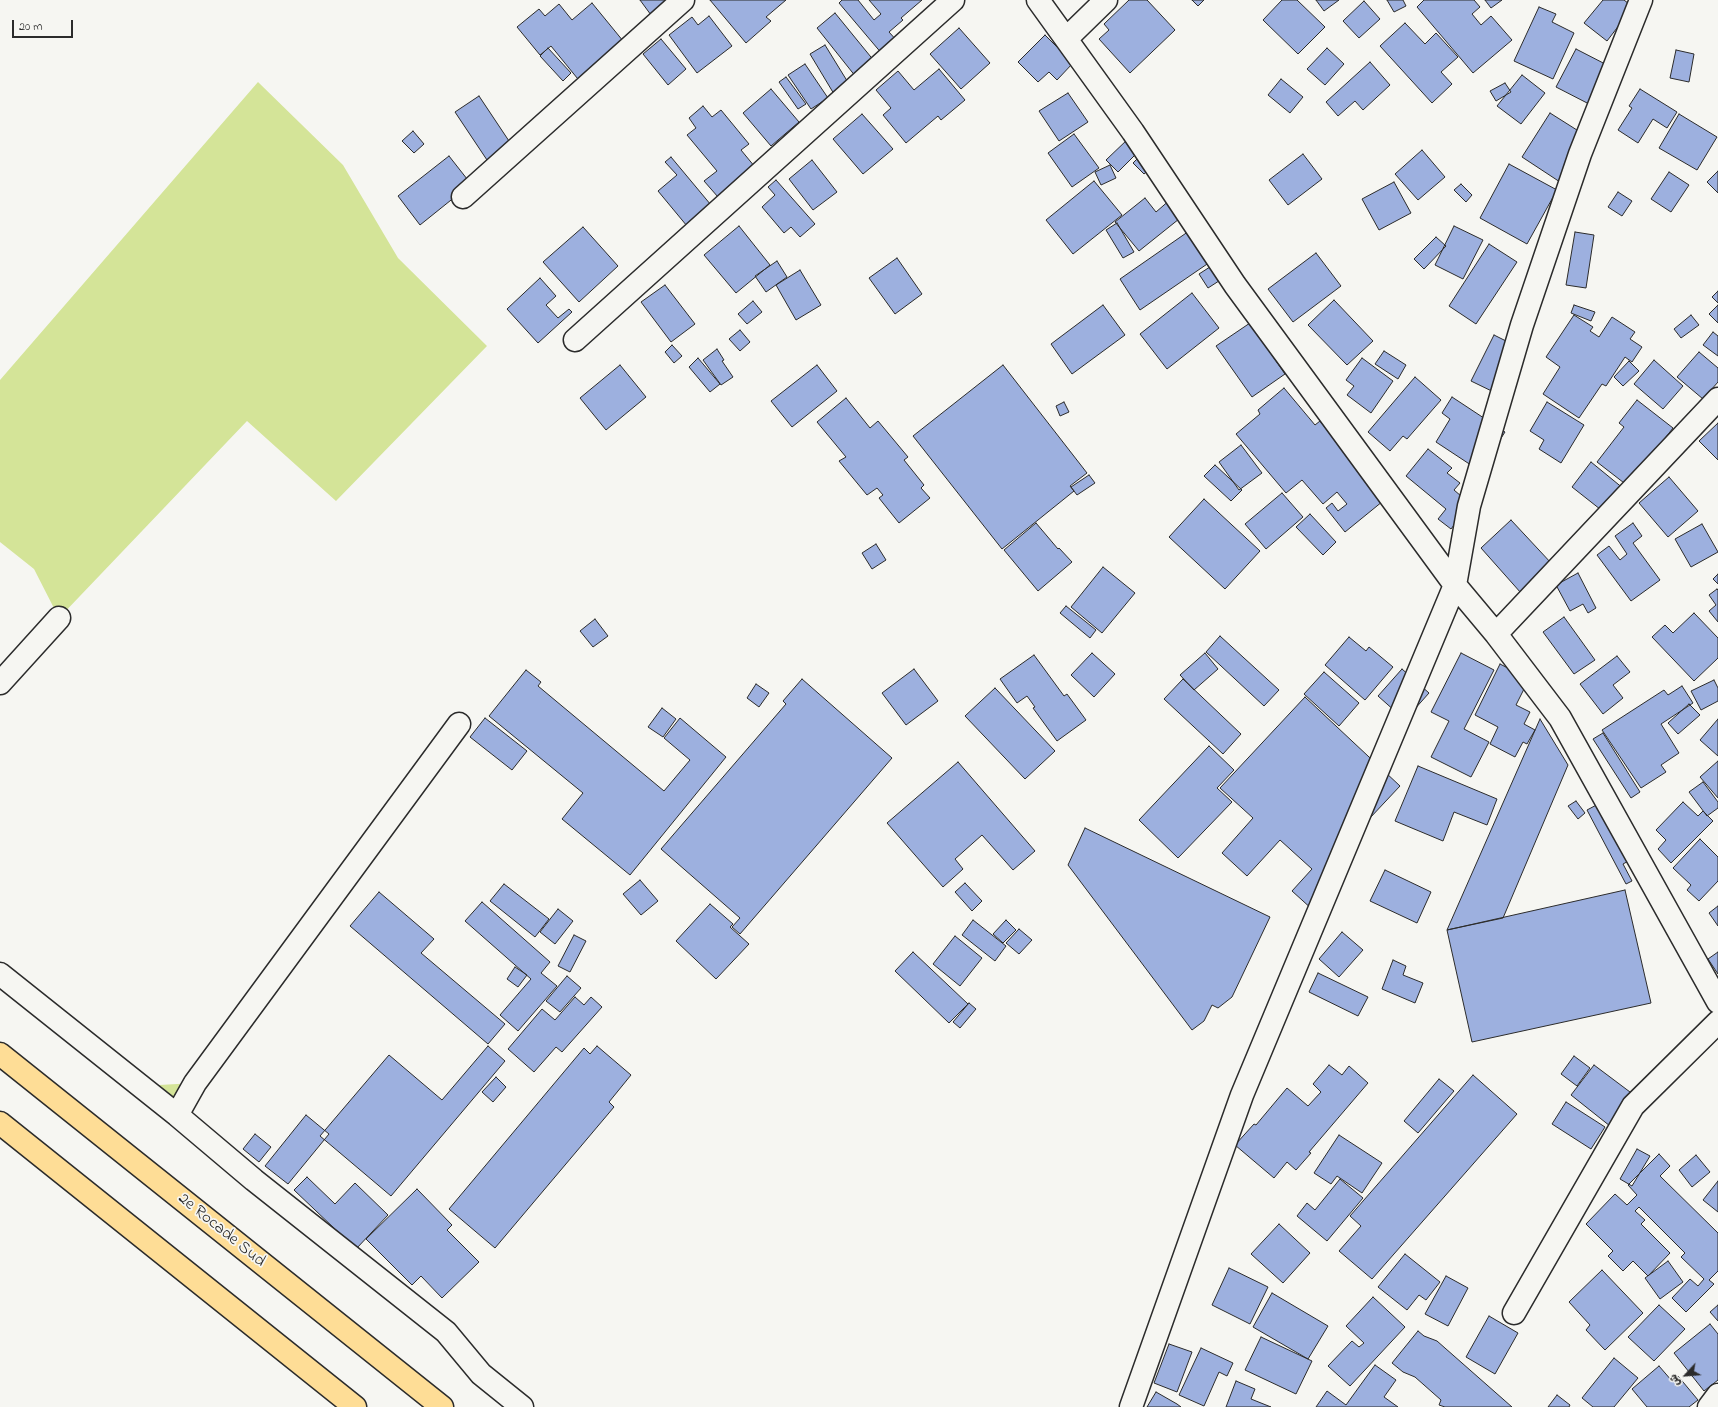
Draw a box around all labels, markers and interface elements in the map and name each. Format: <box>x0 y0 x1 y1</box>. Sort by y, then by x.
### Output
scale bar <box>14 12 75 38</box>
text: 20 m <box>19 18 42 36</box>
street label: 2e Rocade Sud <box>173 1189 269 1273</box>
north arrow <box>1666 1355 1706 1395</box>
text: ش <box>1665 1371 1685 1389</box>

